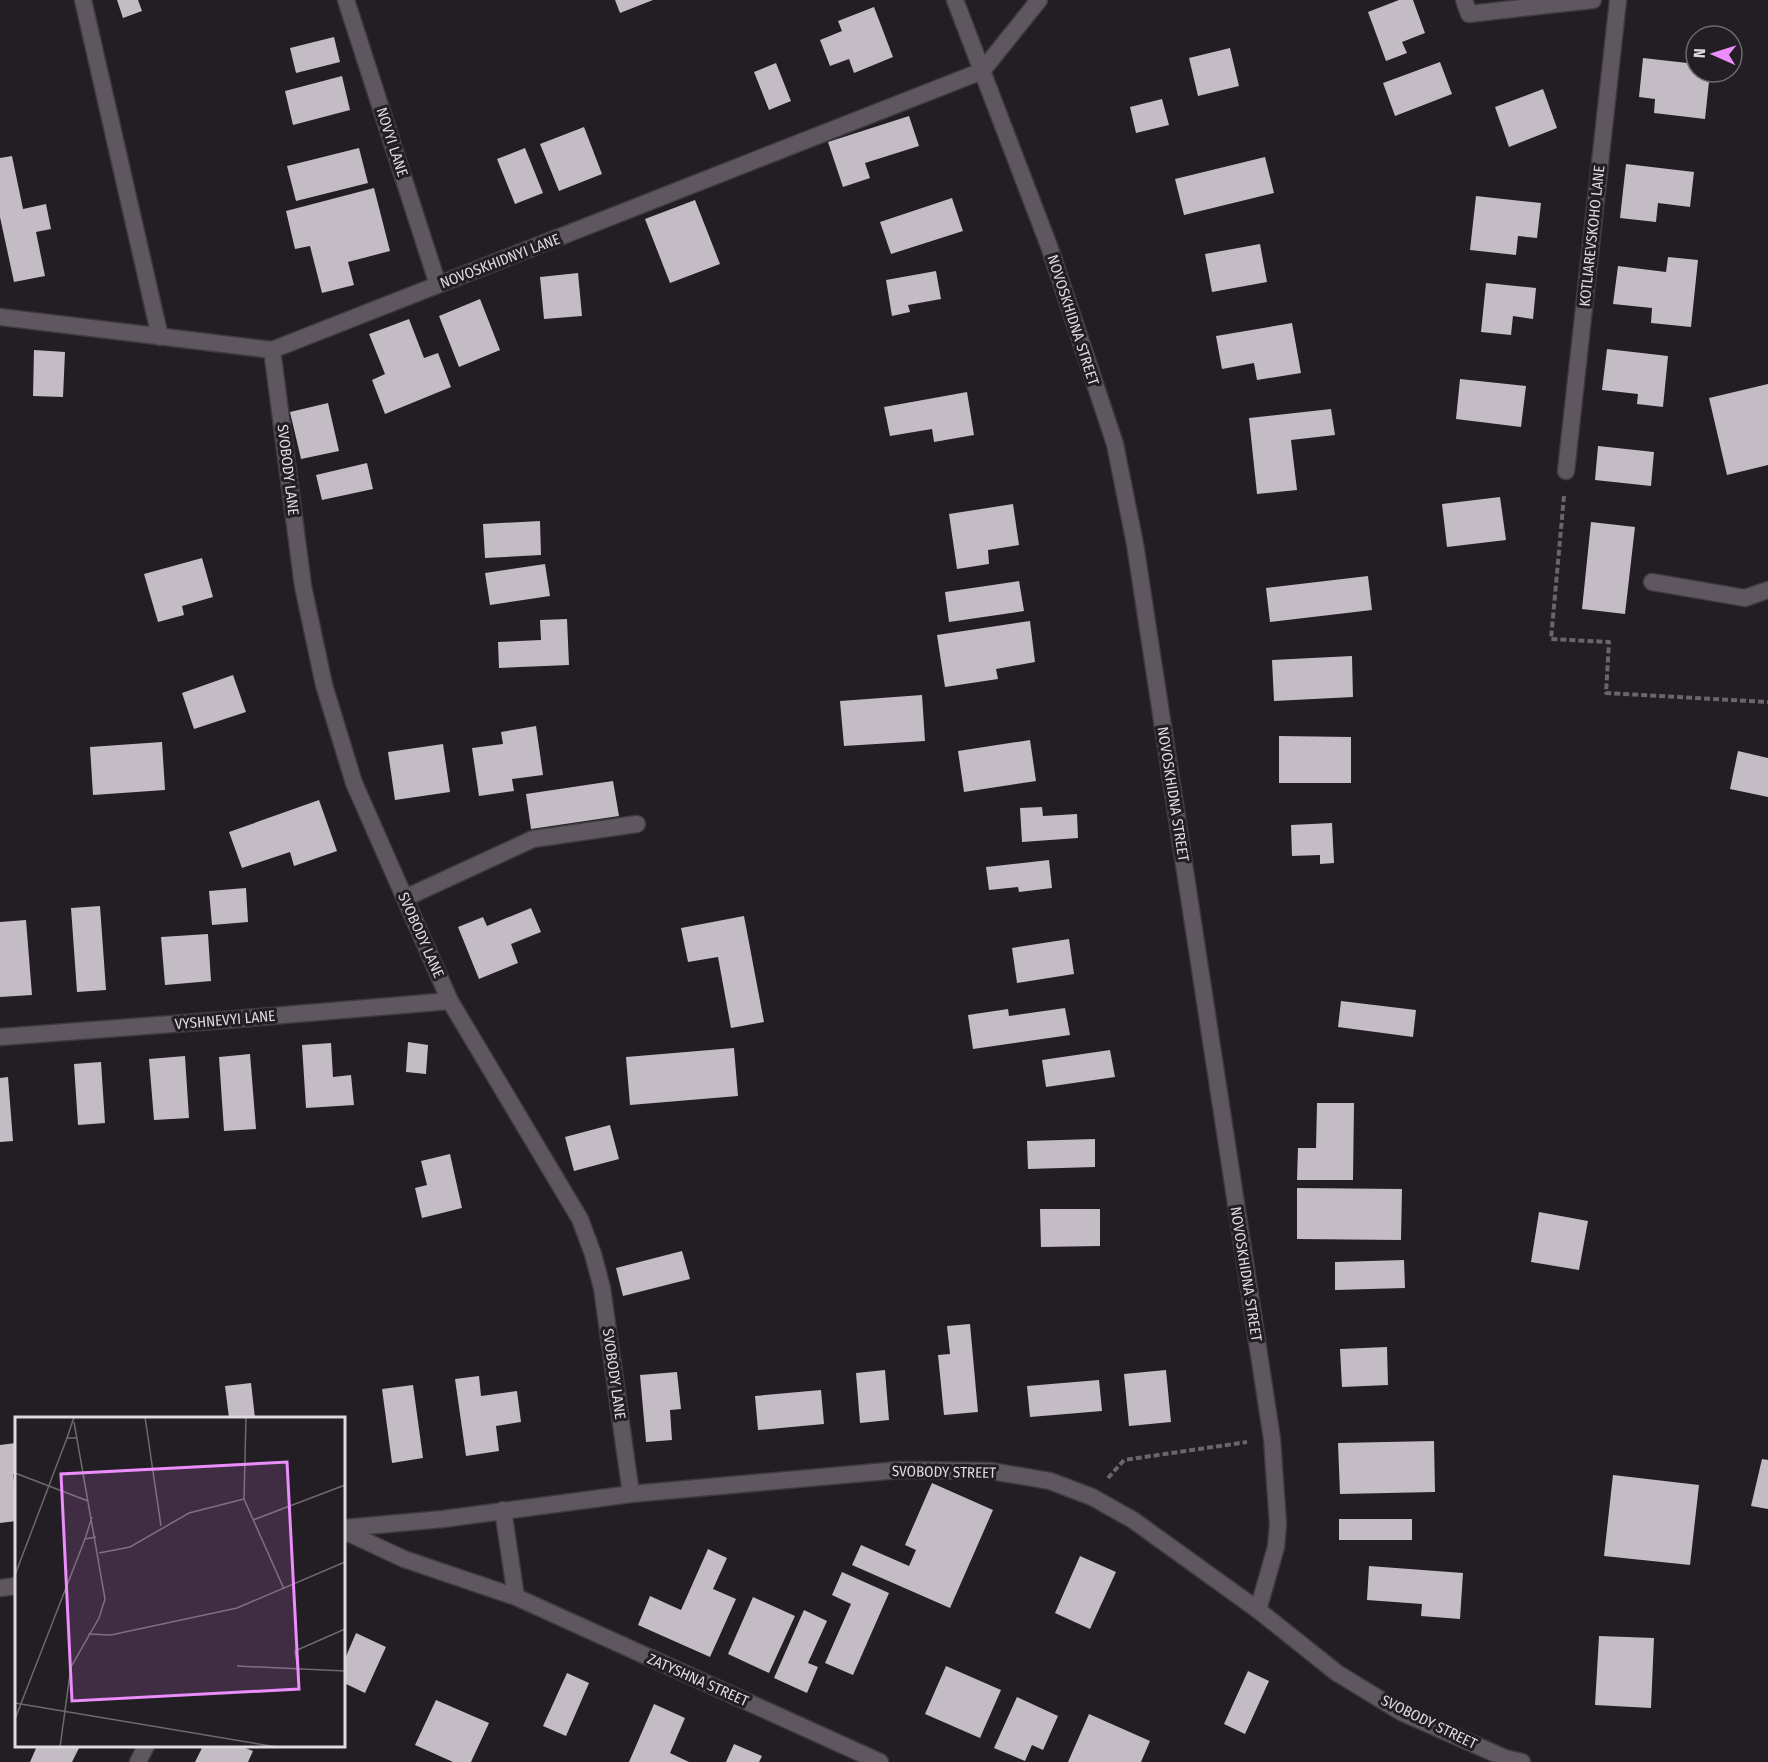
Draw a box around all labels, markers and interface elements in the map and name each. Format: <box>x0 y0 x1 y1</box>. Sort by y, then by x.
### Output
north arrow <box>1684 24 1744 84</box>
text: N <box>1690 48 1709 59</box>
street label: NOVYI LANE <box>372 105 412 179</box>
street label: KOTLIAREVSKOHO LANE <box>1576 164 1608 308</box>
street label: NOVOSKHIDNYI LANE <box>437 230 563 292</box>
street label: NOVOSKHIDNA STREET <box>1043 252 1103 388</box>
street label: SVOBODY LANE <box>273 423 303 517</box>
street label: NOVOSKHIDNA STREET <box>1153 725 1193 863</box>
street label: SVOBODY LANE <box>394 889 448 981</box>
street label: VYSHNEVYI LANE <box>174 1007 276 1033</box>
street label: NOVOSKHIDNA STREET <box>1226 1205 1266 1343</box>
street label: SVOBODY LANE <box>599 1327 629 1421</box>
inset map <box>15 1417 345 1747</box>
street label: SVOBODY STREET <box>892 1462 996 1482</box>
street label: ZATYSHNA STREET <box>645 1650 751 1710</box>
street label: SVOBODY STREET <box>1378 1691 1480 1753</box>

